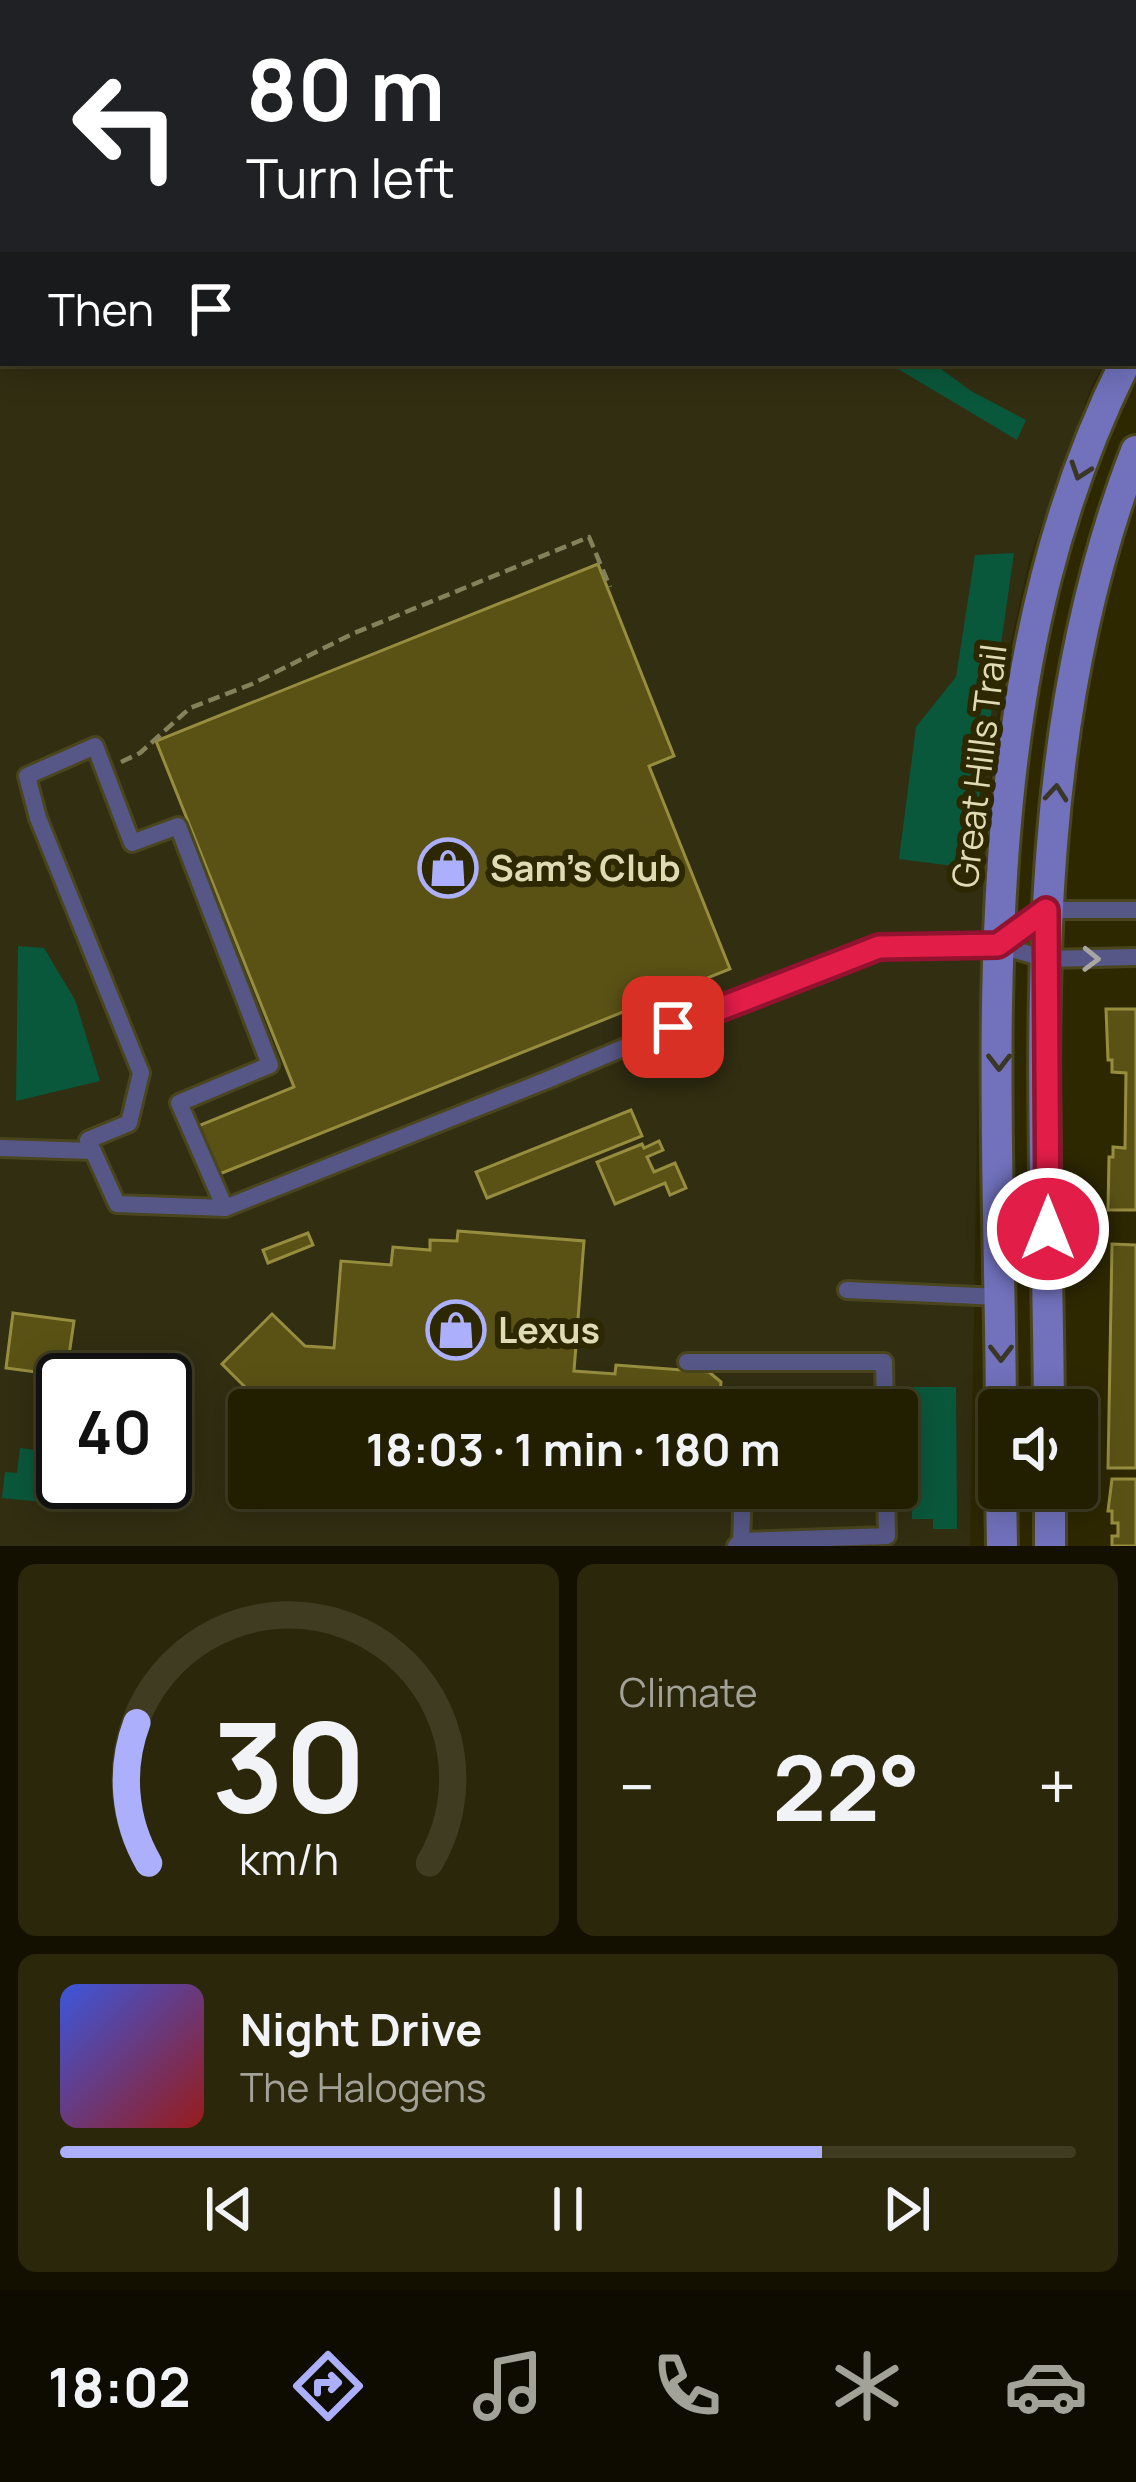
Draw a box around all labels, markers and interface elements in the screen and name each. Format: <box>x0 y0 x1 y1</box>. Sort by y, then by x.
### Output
text: 80 m <box>246 31 445 146</box>
icon: left <box>48 48 204 204</box>
text: Turn left <box>246 140 455 214</box>
icon: arrive <box>178 276 244 342</box>
text: Then <box>48 278 154 340</box>
one-way arrow <box>1070 459 1094 480</box>
street label: Great Hills Trail <box>939 641 1018 891</box>
one-way arrow <box>1043 783 1068 802</box>
shop icon: Sam's Club <box>417 837 479 899</box>
place label: Sam's Club <box>490 843 681 892</box>
one-way arrow <box>1083 946 1101 972</box>
pin <box>622 976 724 1078</box>
icon: arrive <box>640 994 706 1060</box>
one-way arrow <box>986 1054 1012 1072</box>
position arrow <box>985 1166 1111 1292</box>
shop icon: Lexus <box>425 1299 487 1361</box>
place label: Lexus <box>498 1305 600 1354</box>
one-way arrow <box>988 1345 1014 1363</box>
speed limit sign: 40 <box>36 1353 192 1509</box>
map controls <box>978 1389 1098 1509</box>
button: sound <box>978 1389 1098 1509</box>
text: 18:03 · 1 min · 180 m <box>366 1418 780 1480</box>
text: Climate <box>619 1665 758 1719</box>
text: 30 <box>211 1679 366 1849</box>
text: 22° <box>772 1725 920 1848</box>
text: − <box>619 1741 655 1831</box>
text: + <box>1038 1741 1076 1831</box>
text: km/h <box>239 1829 338 1888</box>
text: Night Drive <box>240 1998 482 2060</box>
text: The Halogens <box>240 2060 487 2114</box>
icon: previous <box>196 2176 262 2242</box>
icon: pause <box>535 2176 601 2242</box>
icon: next <box>874 2176 940 2242</box>
icon: directions <box>286 2344 370 2428</box>
icon: music <box>466 2344 550 2428</box>
icon: phone <box>645 2344 729 2428</box>
icon: climate <box>825 2344 909 2428</box>
icon: car <box>1004 2344 1088 2428</box>
text: 18:02 <box>48 2349 191 2423</box>

